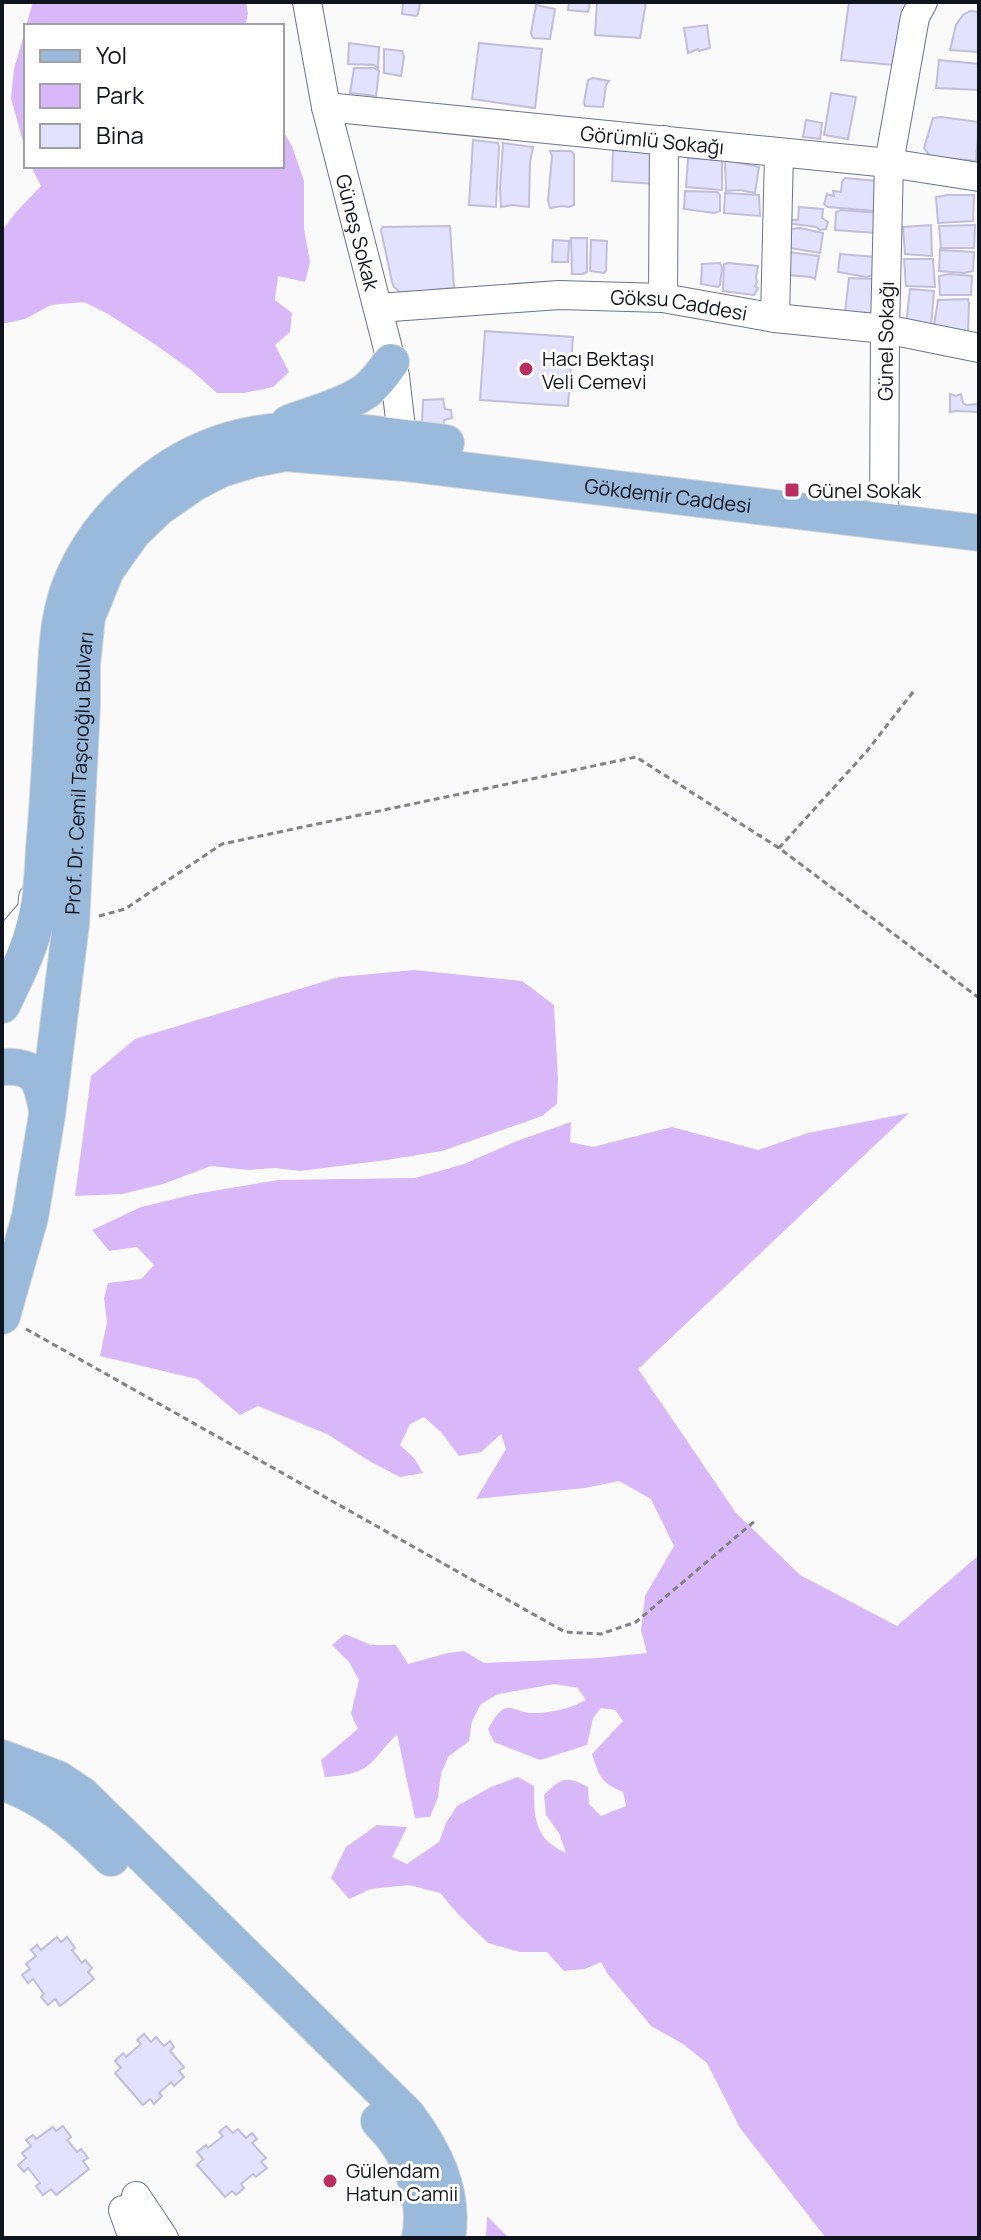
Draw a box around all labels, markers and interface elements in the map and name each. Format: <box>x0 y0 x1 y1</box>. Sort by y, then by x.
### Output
legend <box>24 24 284 168</box>
text: Yol <box>96 38 127 71</box>
text: Park <box>96 78 145 111</box>
text: Bina <box>96 118 144 151</box>
street label: Görümlü Sokağı <box>579 119 726 160</box>
street label: Güneş Sokak <box>330 171 386 294</box>
street label: Günel Sokağı <box>871 281 900 401</box>
street label: Göksu Caddesi <box>610 283 750 326</box>
place label: Hacı Bektaşı Veli Cemevi <box>542 345 654 395</box>
marker: Hacı Bektaşı Veli Cemevi <box>517 360 535 378</box>
street label: Gökdemir Caddesi <box>583 472 753 519</box>
place label: Günel Sokak <box>808 477 922 504</box>
marker: Günel Sokak <box>783 481 801 499</box>
street label: Prof. Dr. Cemil Taşcıoğlu Bulvarı <box>58 630 99 915</box>
place label: Gülendam Hatun Camii <box>346 2157 458 2207</box>
marker: Gülendam Hatun Camii <box>321 2172 339 2190</box>

